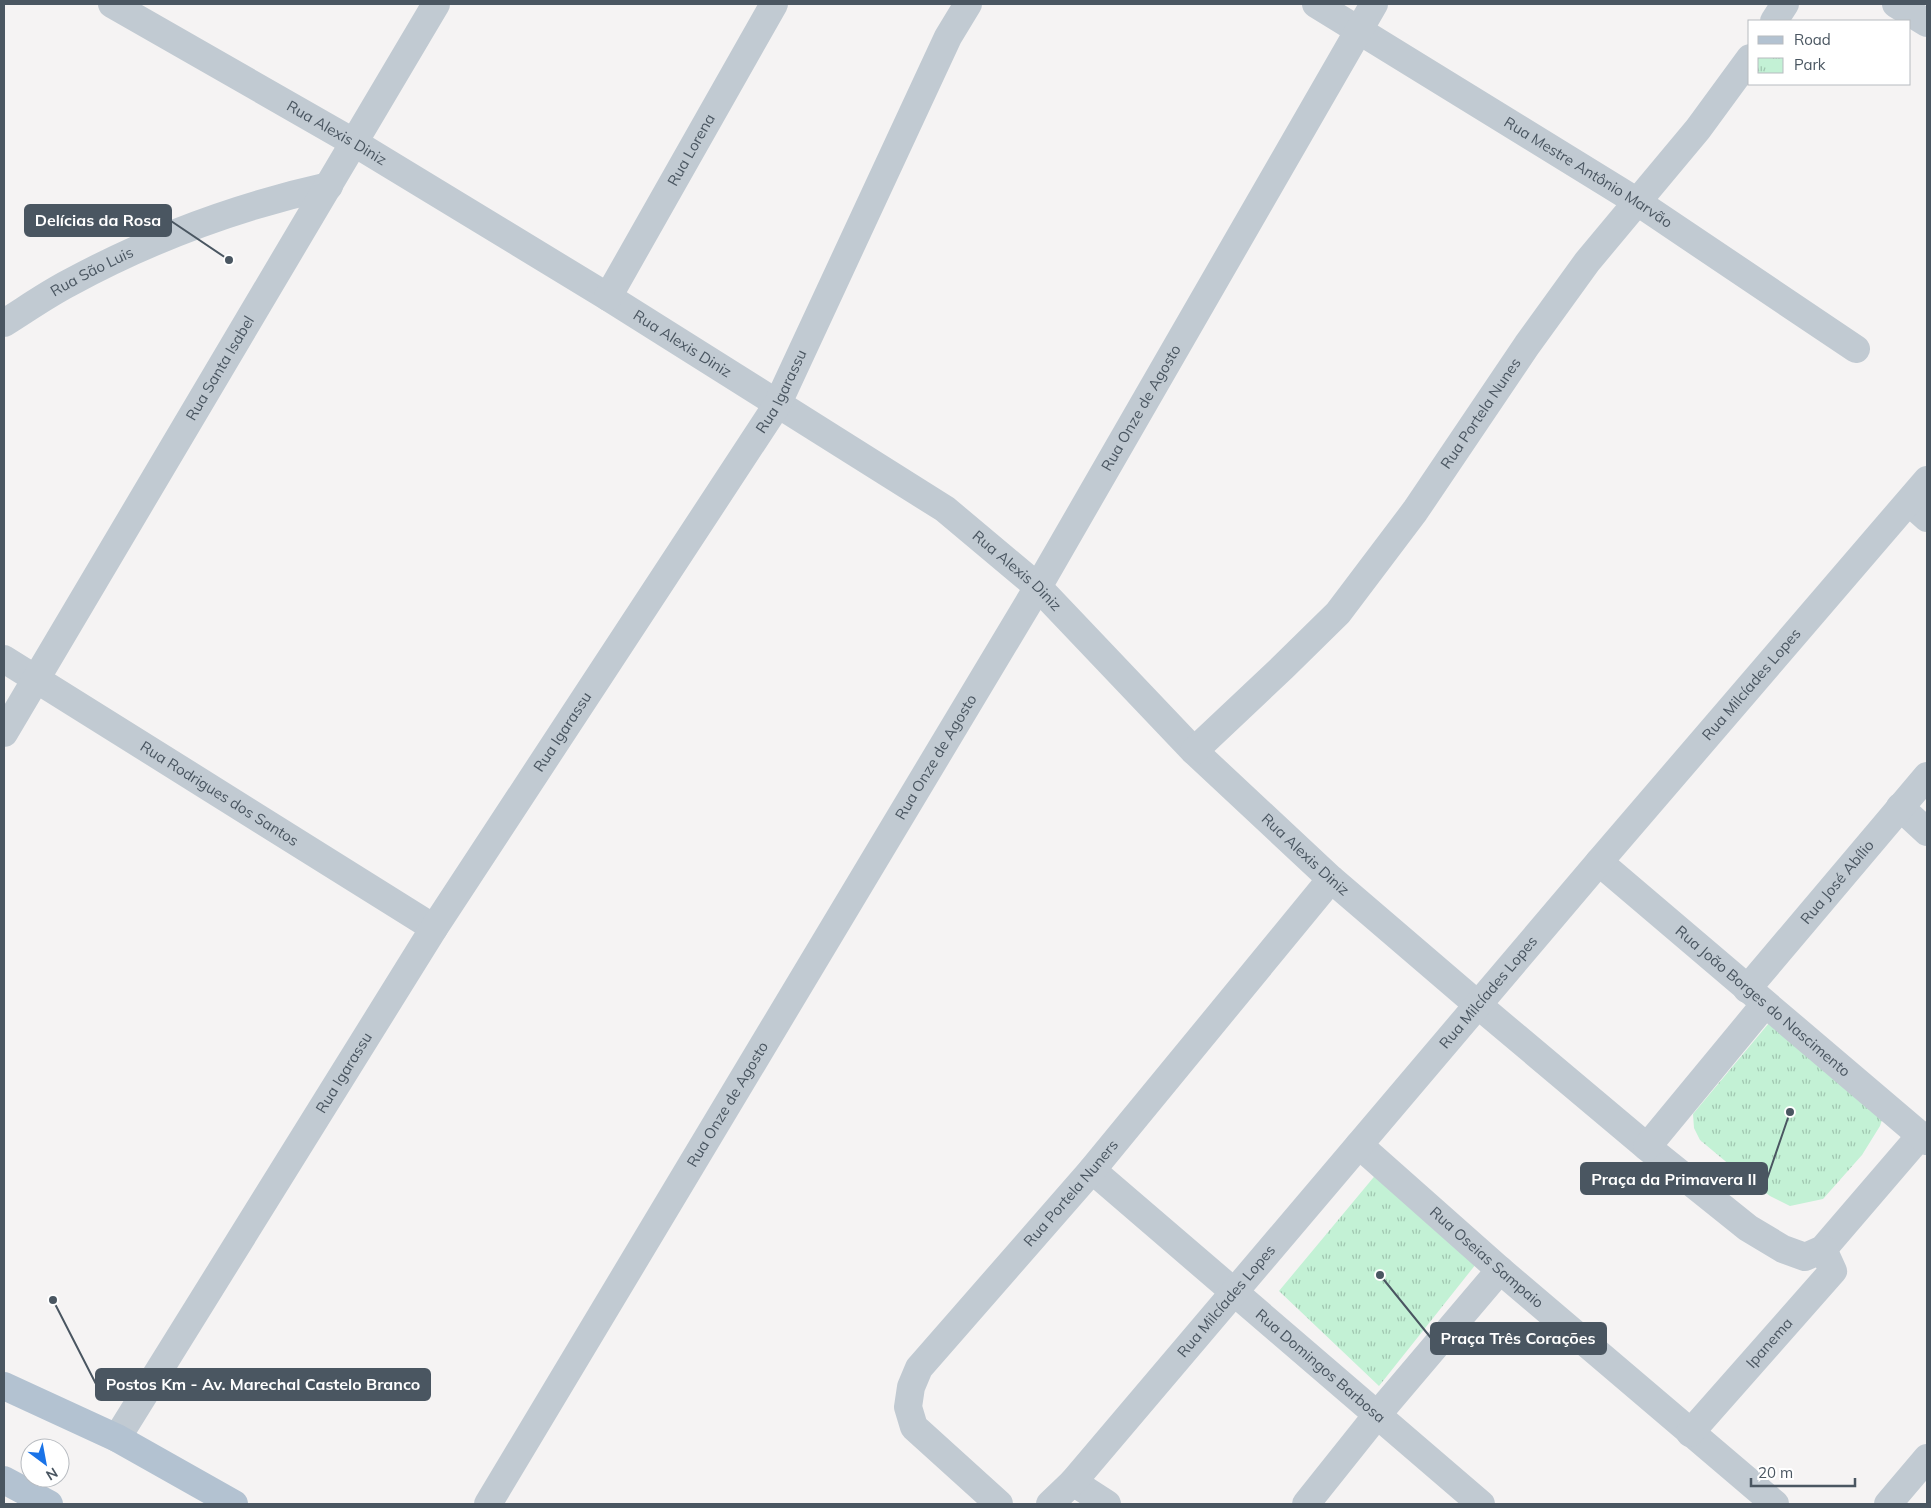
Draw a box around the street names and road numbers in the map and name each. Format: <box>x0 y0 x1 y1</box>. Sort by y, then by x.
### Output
street label: Rua Alexis Diniz <box>283 96 391 169</box>
street label: Rua Lorena <box>663 110 719 189</box>
street label: Rua Mestre Antônio Marvão <box>1501 112 1676 232</box>
street label: Rua São Luis <box>47 242 136 300</box>
street label: Rua Alexis Diniz <box>630 305 736 382</box>
street label: Rua Santa Isabel <box>181 312 258 424</box>
street label: Rua Onze de Agosto <box>1097 341 1185 474</box>
street label: Rua Igarassu <box>751 346 810 437</box>
street label: Rua Portela Nunes <box>1436 354 1525 472</box>
street label: Rua Alexis Diniz <box>969 526 1066 615</box>
street label: Rua Milcíades Lopes <box>1698 624 1805 744</box>
street label: Rua Igarassu <box>529 688 595 775</box>
street label: Rua Onze de Agosto <box>891 691 980 823</box>
street label: Rua Rodrigues dos Santos <box>137 737 302 850</box>
street label: Rua Alexis Diniz <box>1258 809 1353 900</box>
street label: Rua José Abílio <box>1796 836 1878 928</box>
street label: Rua João Borges do Nascimento <box>1672 921 1855 1081</box>
street label: Rua Milcíades Lopes <box>1435 932 1541 1052</box>
street label: Rua Igarassu <box>311 1028 376 1117</box>
street label: Rua Onze de Agosto <box>682 1038 772 1170</box>
street label: Rua Portela Nuners <box>1019 1136 1122 1251</box>
street label: Rua Oseias Sampaio <box>1426 1202 1548 1312</box>
street label: Rua Milcíades Lopes <box>1173 1241 1279 1361</box>
street label: Rua Domingos Barbosa <box>1252 1305 1390 1427</box>
street label: Ipanema <box>1742 1314 1796 1372</box>

